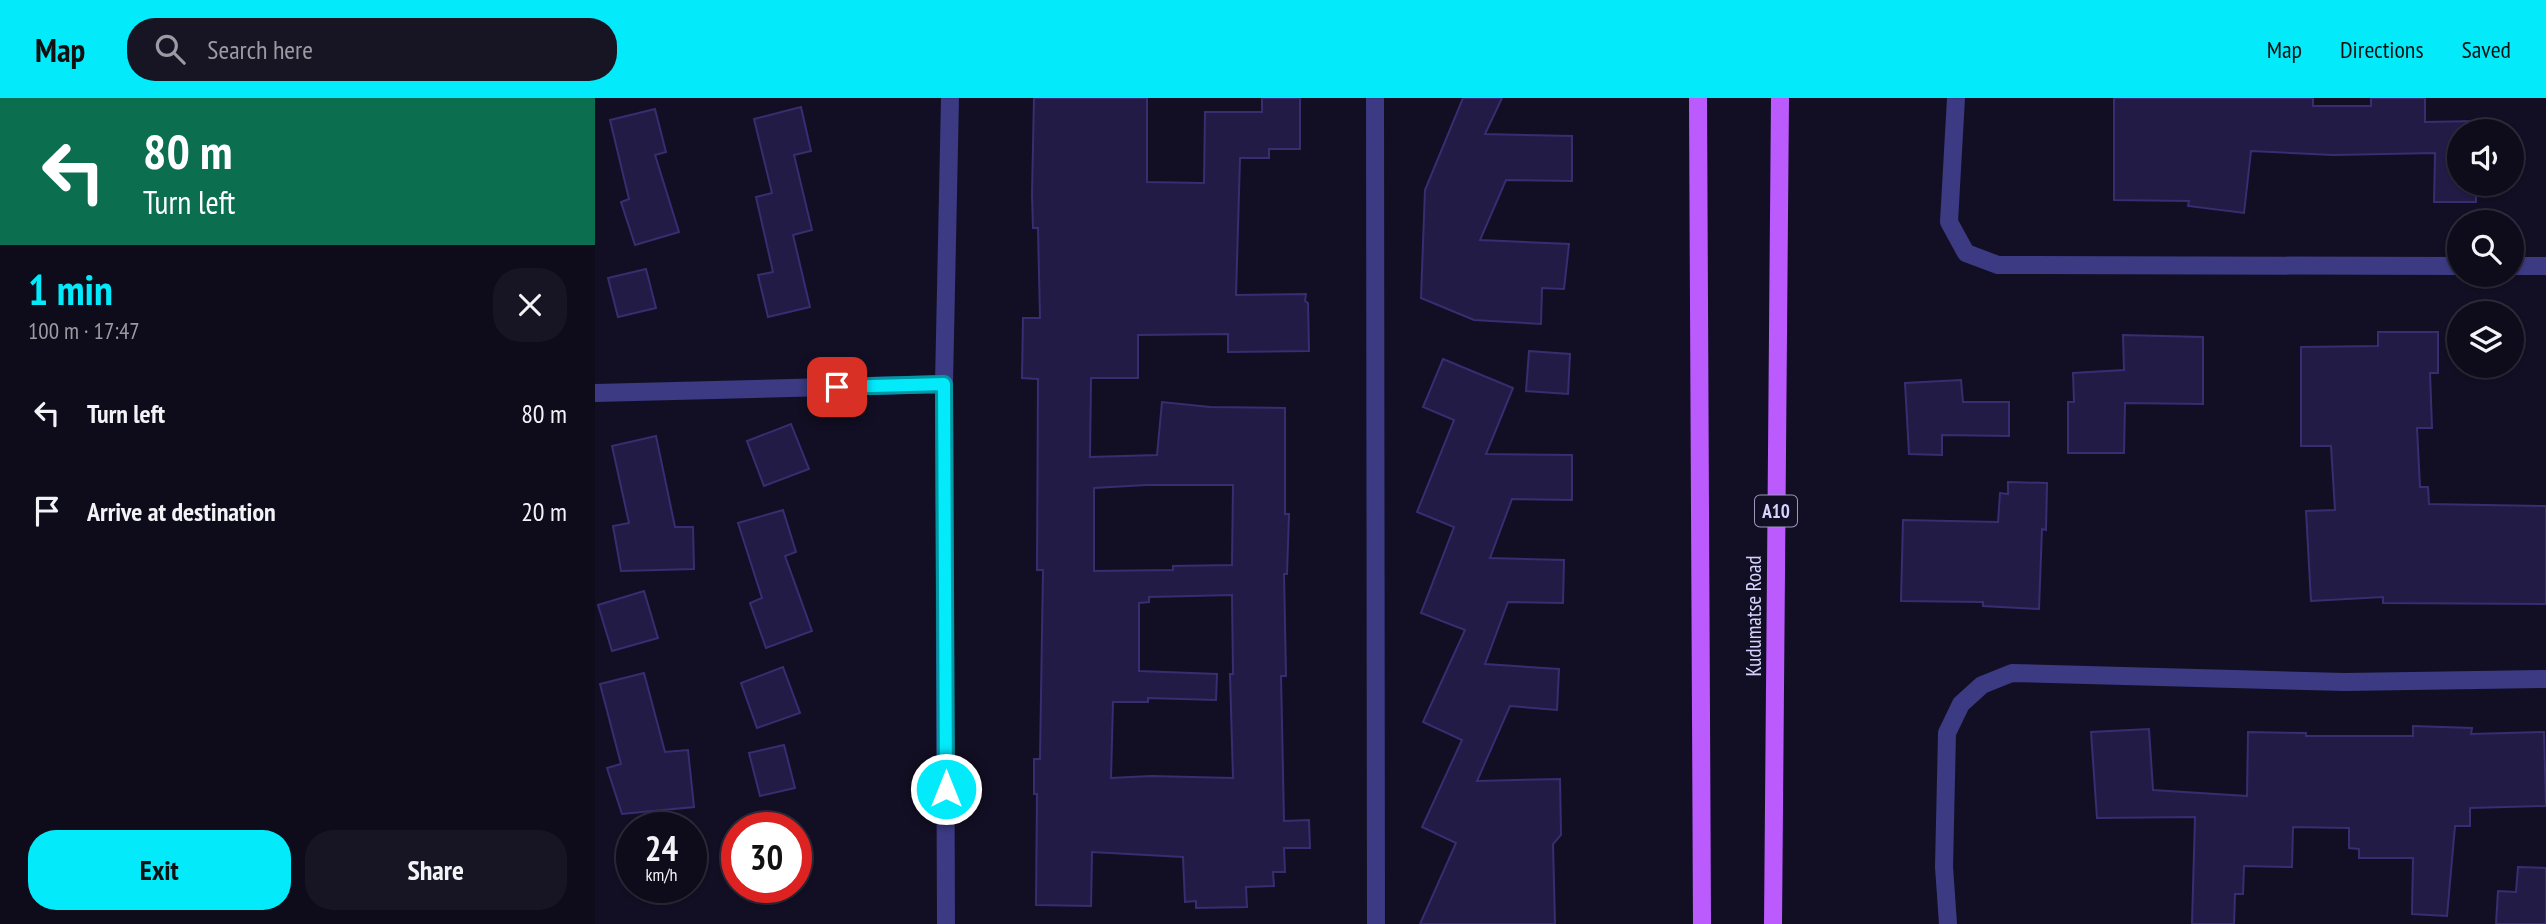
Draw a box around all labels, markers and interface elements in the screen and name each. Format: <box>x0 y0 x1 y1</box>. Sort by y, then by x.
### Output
search box <box>127 18 617 81</box>
text: Map <box>35 28 85 71</box>
icon: search <box>151 30 189 68</box>
text: Search here <box>207 33 313 66</box>
text: Map <box>2267 34 2302 65</box>
text: Directions <box>2340 34 2424 65</box>
text: Saved <box>2462 34 2511 65</box>
text: 80 m <box>143 119 232 183</box>
map controls <box>2447 119 2524 378</box>
button: sound <box>2447 119 2524 196</box>
icon: left <box>28 126 119 217</box>
text: Turn left <box>143 181 235 223</box>
button: search <box>2447 210 2524 287</box>
text: 1 min <box>28 262 113 317</box>
button: close <box>493 268 567 342</box>
button: layers <box>2447 301 2524 378</box>
text: 100 m · 17:47 <box>28 316 140 345</box>
pin <box>807 357 867 417</box>
icon: arrive <box>818 368 856 406</box>
icon: left <box>28 394 66 432</box>
text: Turn left <box>87 397 165 430</box>
text: 80 m <box>521 397 567 430</box>
icon: arrive <box>28 492 66 530</box>
text: Arrive at destination <box>87 495 276 528</box>
text: 20 m <box>521 495 567 528</box>
road number: A10 <box>1755 496 1797 526</box>
street label: Kudumatse Road <box>1740 555 1767 677</box>
position arrow <box>909 752 983 826</box>
speed limit sign: 30 <box>721 812 812 903</box>
text: 24 <box>645 825 678 871</box>
button: Exit <box>28 830 291 910</box>
button: Share <box>305 830 567 910</box>
text: km/h <box>646 863 677 886</box>

